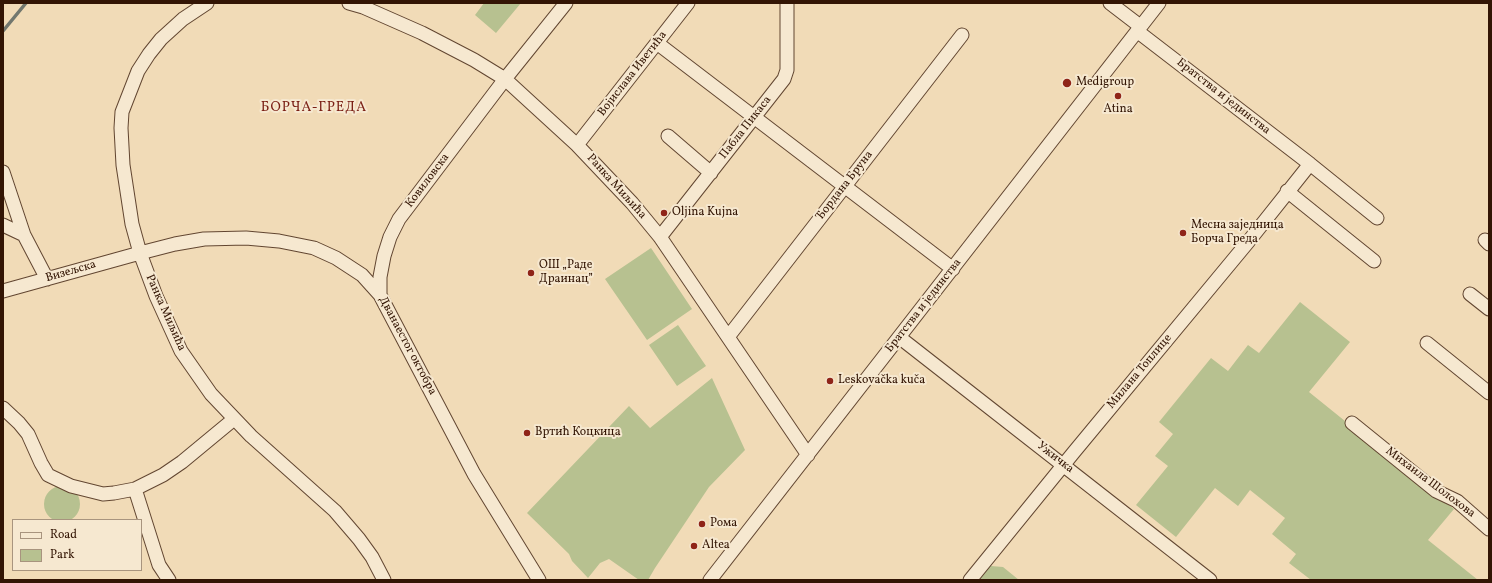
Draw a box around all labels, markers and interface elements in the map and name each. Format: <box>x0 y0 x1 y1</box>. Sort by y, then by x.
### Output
street label: Војислава Иветића <box>595 29 671 119</box>
street label: Братства и јединства <box>1173 56 1273 138</box>
place label: Medigroup <box>1076 76 1134 90</box>
marker: Medigroup <box>1061 77 1073 89</box>
marker: Atina <box>1113 91 1123 101</box>
street label: Пабла Пикаса <box>717 94 775 162</box>
district label: БОРЧА-ГРЕДА <box>261 100 367 116</box>
place label: Atina <box>1103 103 1133 117</box>
street label: Ђордана Бруна <box>813 148 877 224</box>
street label: Ковиловска <box>403 151 453 211</box>
street label: Ранка Миљића <box>583 152 649 222</box>
place label: Oljina Kujna <box>672 206 738 220</box>
marker: Oljina Kujna <box>659 208 669 218</box>
place label: Месна заједница Борча Греда <box>1191 219 1284 247</box>
marker: Месна заједница Борча Греда <box>1178 228 1188 238</box>
street label: Братства и јединства <box>883 256 965 356</box>
street label: Визељска <box>44 258 98 286</box>
place label: ОШ „Раде Драинац” <box>539 259 593 287</box>
marker: ОШ „Раде Драинац” <box>526 268 536 278</box>
street label: Ранка Миљића <box>142 272 188 354</box>
street label: Дванаестог октобра <box>375 294 439 398</box>
street label: Милана Топлице <box>1105 332 1175 412</box>
place label: Leskovačka kuča <box>838 374 925 388</box>
marker: Leskovačka kuča <box>825 376 835 386</box>
place label: Вртић Коцкица <box>535 426 621 440</box>
marker: Вртић Коцкица <box>522 428 532 438</box>
street label: Ужичка <box>1034 439 1076 477</box>
street label: Михаила Шолохова <box>1382 445 1478 521</box>
place label: Рома <box>710 517 737 531</box>
legend <box>12 519 142 571</box>
marker: Рома <box>697 519 707 529</box>
text: Road <box>50 527 77 543</box>
place label: Altea <box>702 539 730 553</box>
marker: Altea <box>689 541 699 551</box>
text: Park <box>50 547 75 563</box>

